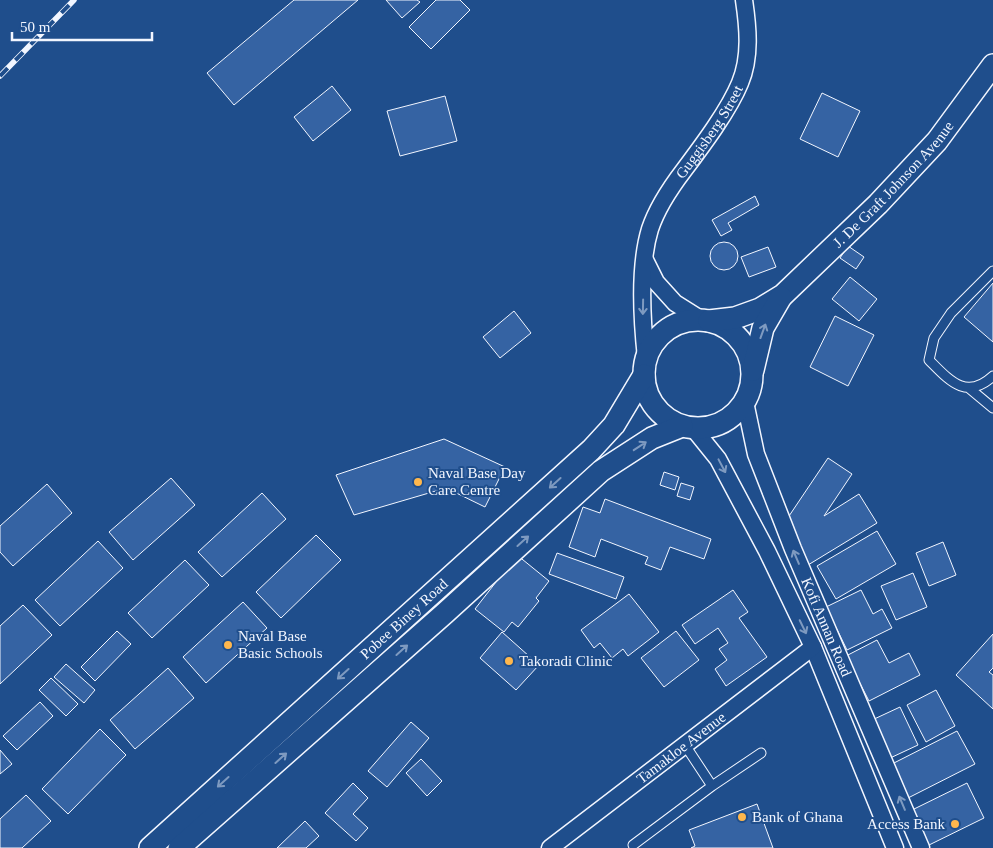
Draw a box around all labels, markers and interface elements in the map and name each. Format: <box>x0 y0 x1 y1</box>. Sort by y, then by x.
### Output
scale bar <box>12 10 152 42</box>
text: 50 m <box>20 19 51 35</box>
street label: Guggisberg Street <box>673 82 746 181</box>
street label: J. De Graft Johnson Avenue <box>830 118 957 251</box>
one-way arrow <box>638 298 648 314</box>
one-way arrow <box>759 324 768 339</box>
one-way arrow <box>633 440 647 450</box>
one-way arrow <box>717 459 727 474</box>
place label: Naval Base Day Care Centre <box>428 465 526 498</box>
marker: Naval Base Day Care Centre <box>412 476 424 488</box>
one-way arrow <box>549 477 562 489</box>
one-way arrow <box>517 535 530 547</box>
one-way arrow <box>791 550 801 565</box>
street label: Pobee Biney Road <box>357 575 451 662</box>
street label: Kofi Annan Road <box>798 575 855 679</box>
one-way arrow <box>799 619 809 634</box>
place label: Naval Base Basic Schools <box>238 628 323 661</box>
marker: Naval Base Basic Schools <box>222 639 234 651</box>
one-way arrow <box>396 644 409 656</box>
place label: Takoradi Clinic <box>519 653 613 669</box>
marker: Takoradi Clinic <box>503 655 515 667</box>
one-way arrow <box>337 668 350 679</box>
street label: Tamakloe Avenue <box>634 709 729 787</box>
one-way arrow <box>274 752 287 764</box>
one-way arrow <box>216 776 229 788</box>
one-way arrow <box>896 796 906 811</box>
place label: Bank of Ghana <box>752 809 843 825</box>
marker: Bank of Ghana <box>736 811 748 823</box>
place label: Access Bank <box>867 816 945 832</box>
marker: Access Bank <box>949 818 961 830</box>

